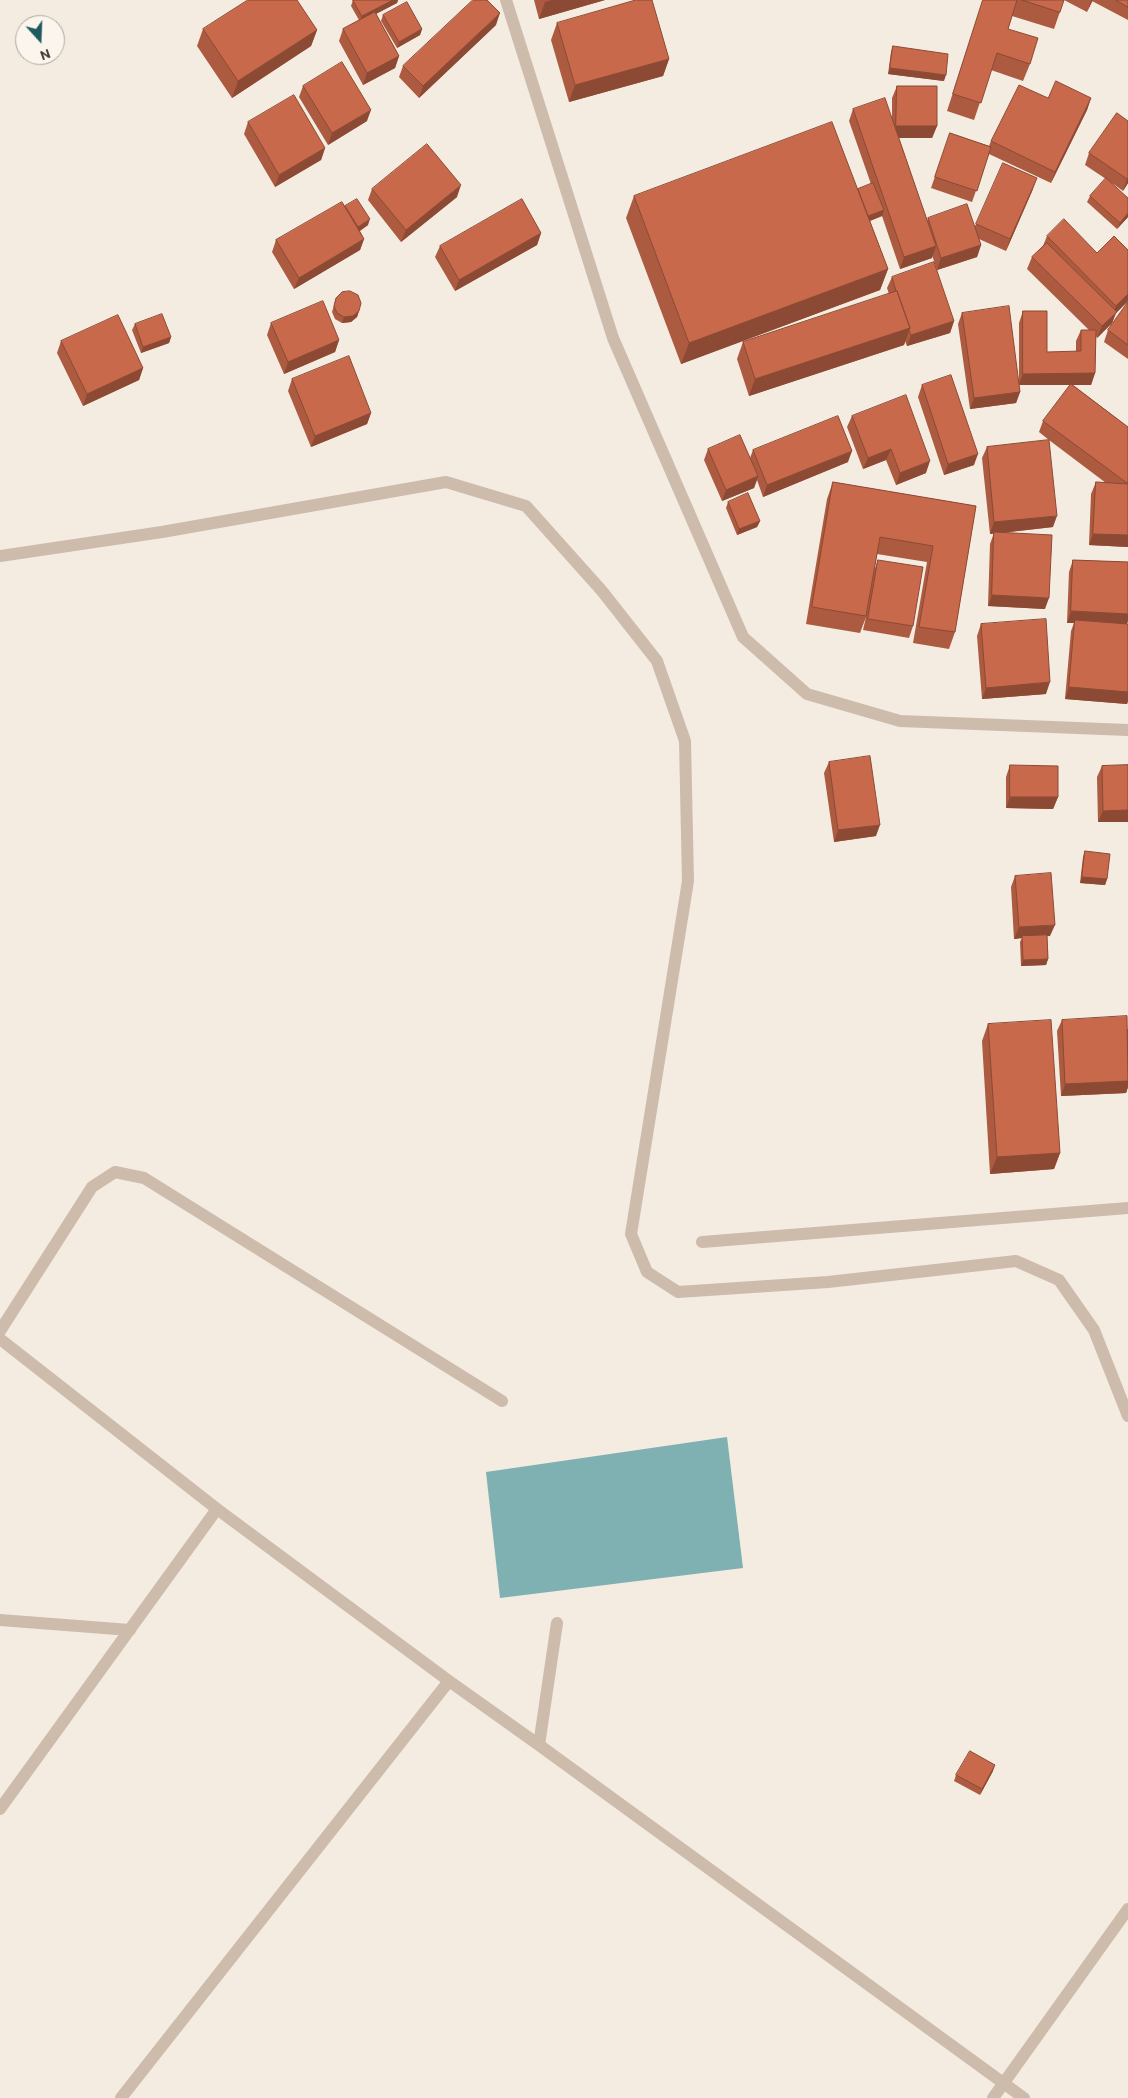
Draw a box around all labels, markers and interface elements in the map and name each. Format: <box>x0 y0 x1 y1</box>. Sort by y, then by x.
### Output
north arrow <box>15 15 65 65</box>
text: N <box>37 44 53 63</box>

